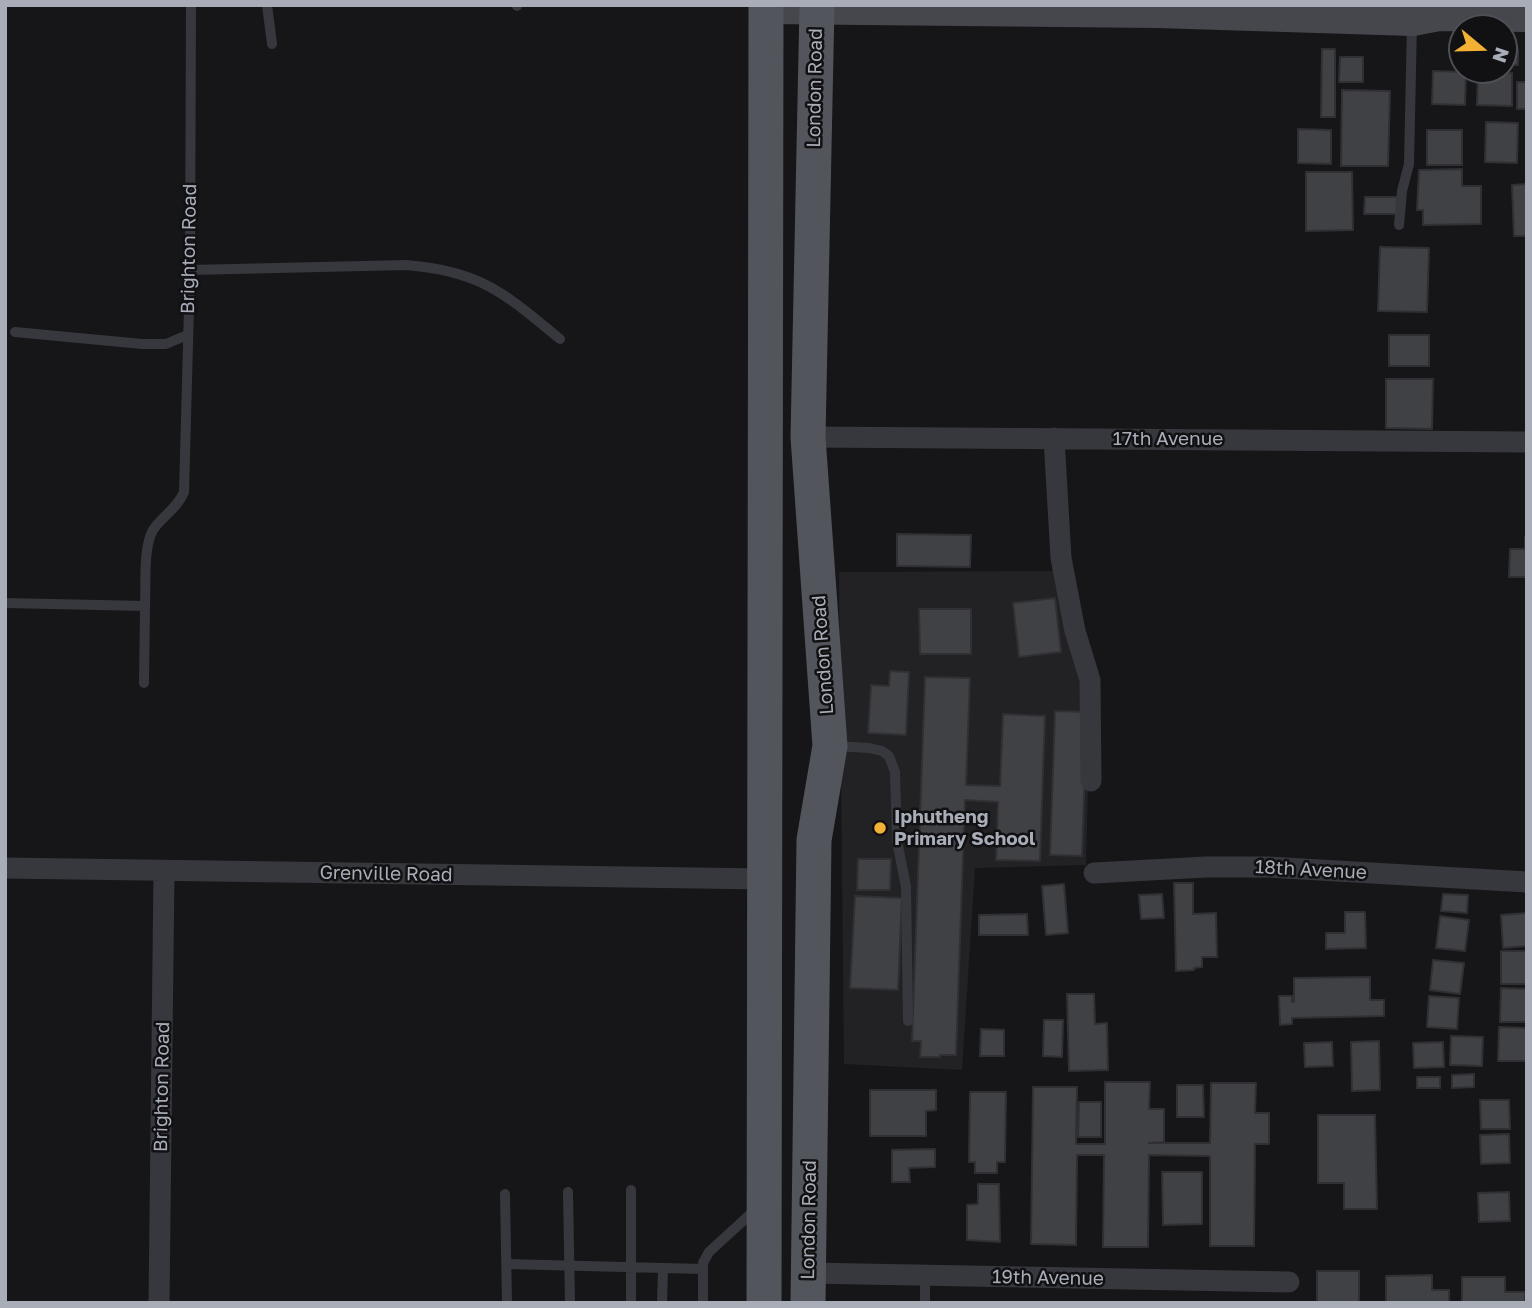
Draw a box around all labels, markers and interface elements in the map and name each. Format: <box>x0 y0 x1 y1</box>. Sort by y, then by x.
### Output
north arrow <box>1448 14 1518 84</box>
street label: London Road <box>803 28 827 148</box>
text: N <box>1488 45 1515 66</box>
street label: Brighton Road <box>176 184 202 314</box>
street label: 17th Avenue <box>1113 428 1223 450</box>
street label: London Road <box>807 594 839 716</box>
place label: Iphutheng Primary School <box>894 806 1035 850</box>
marker: Iphutheng Primary School <box>872 820 888 836</box>
street label: 18th Avenue <box>1255 856 1367 884</box>
street label: Grenville Road <box>319 861 453 887</box>
street label: Brighton Road <box>149 1022 175 1152</box>
street label: London Road <box>797 1160 821 1280</box>
street label: 19th Avenue <box>992 1266 1104 1290</box>

